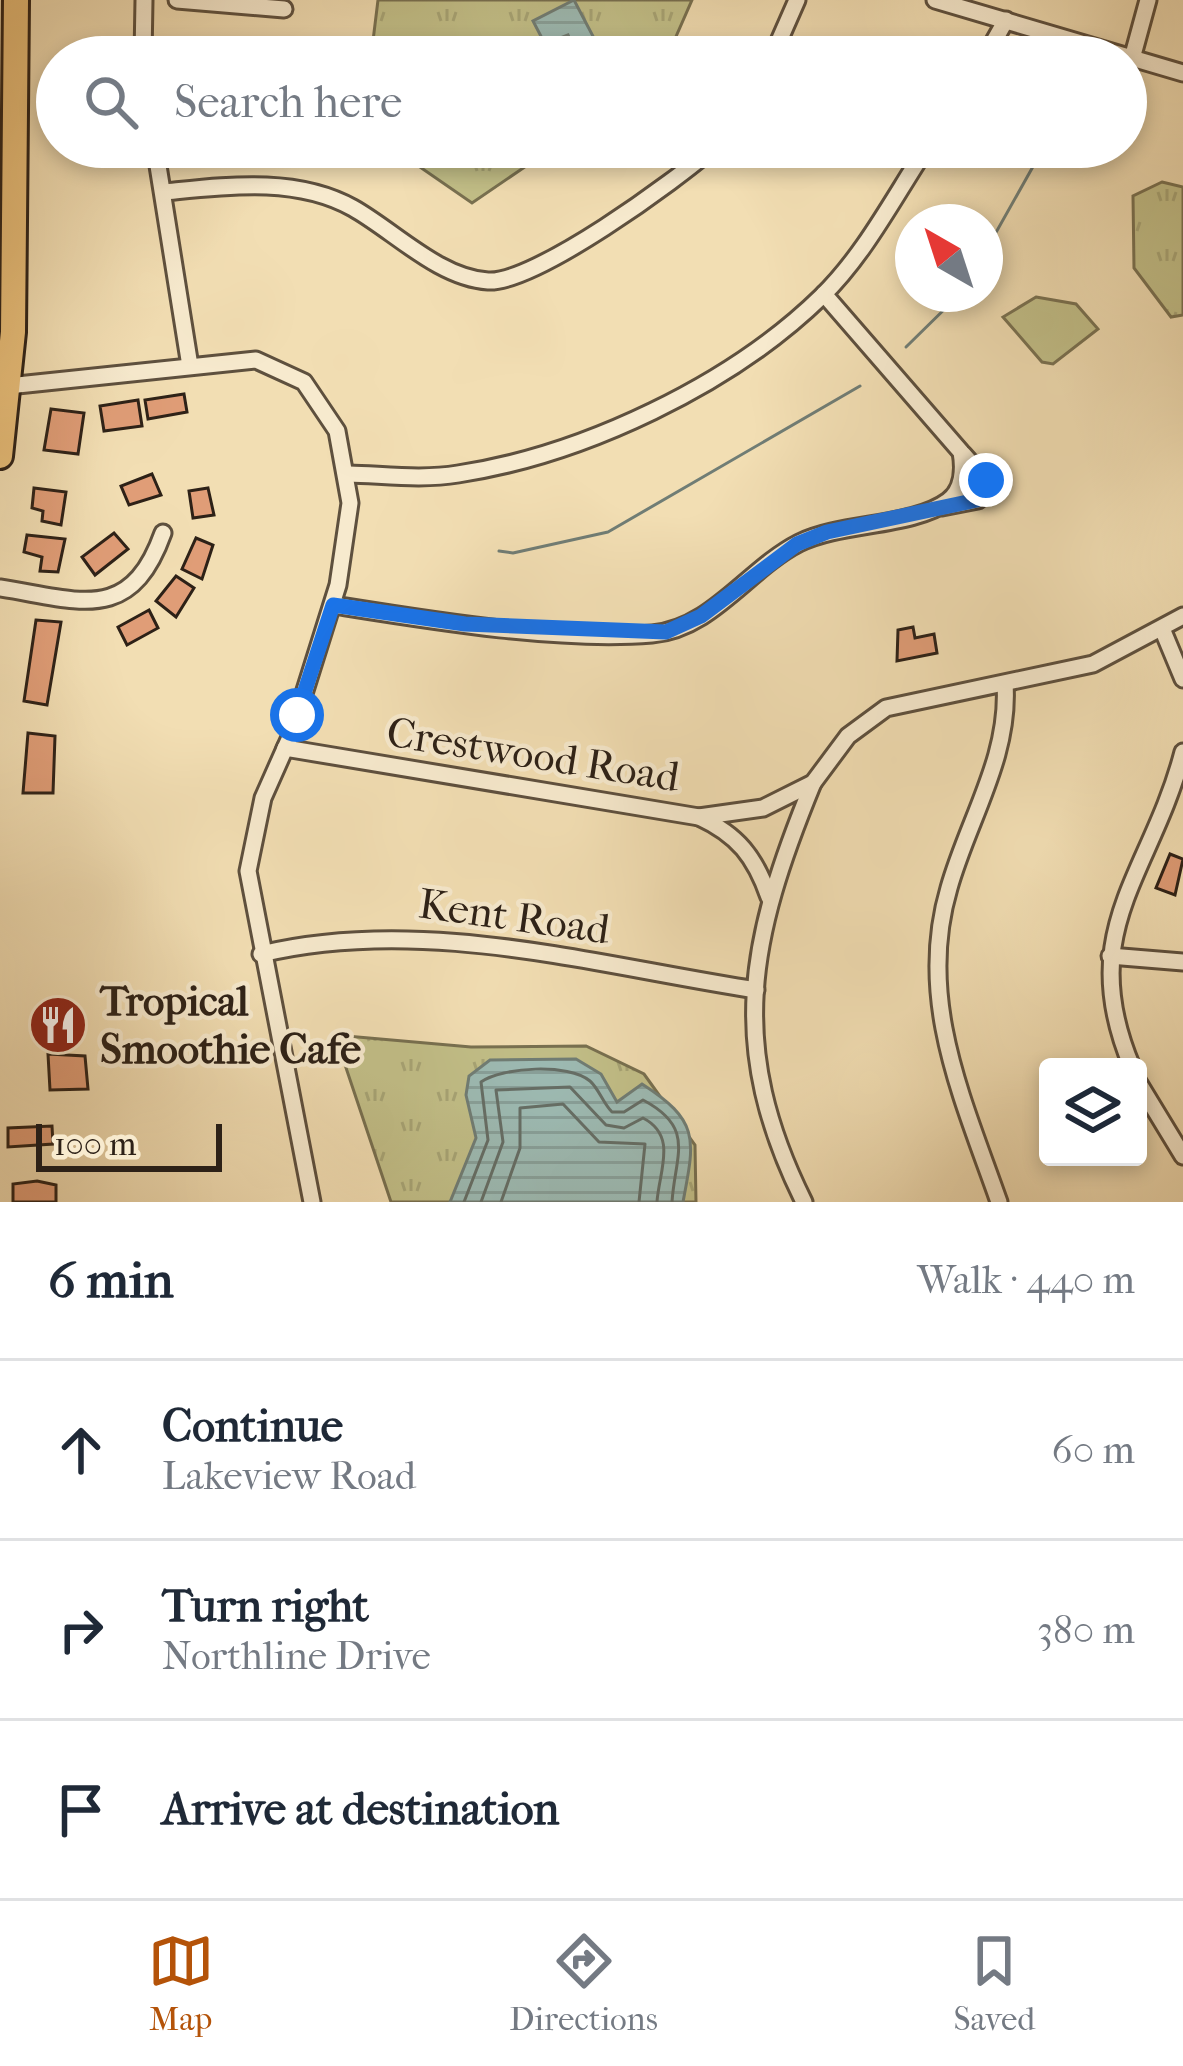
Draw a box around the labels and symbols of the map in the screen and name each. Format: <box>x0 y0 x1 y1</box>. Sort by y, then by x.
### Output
north arrow <box>895 204 1003 312</box>
route end <box>959 453 1013 507</box>
route start <box>270 688 324 742</box>
street label: Crestwood Road <box>383 708 684 802</box>
street label: Kent Road <box>415 879 614 955</box>
place label: Tropical Smoothie Cafe <box>99 977 361 1074</box>
restaurant icon: Tropical Smoothie Cafe <box>27 994 89 1056</box>
scale bar <box>36 1118 222 1171</box>

